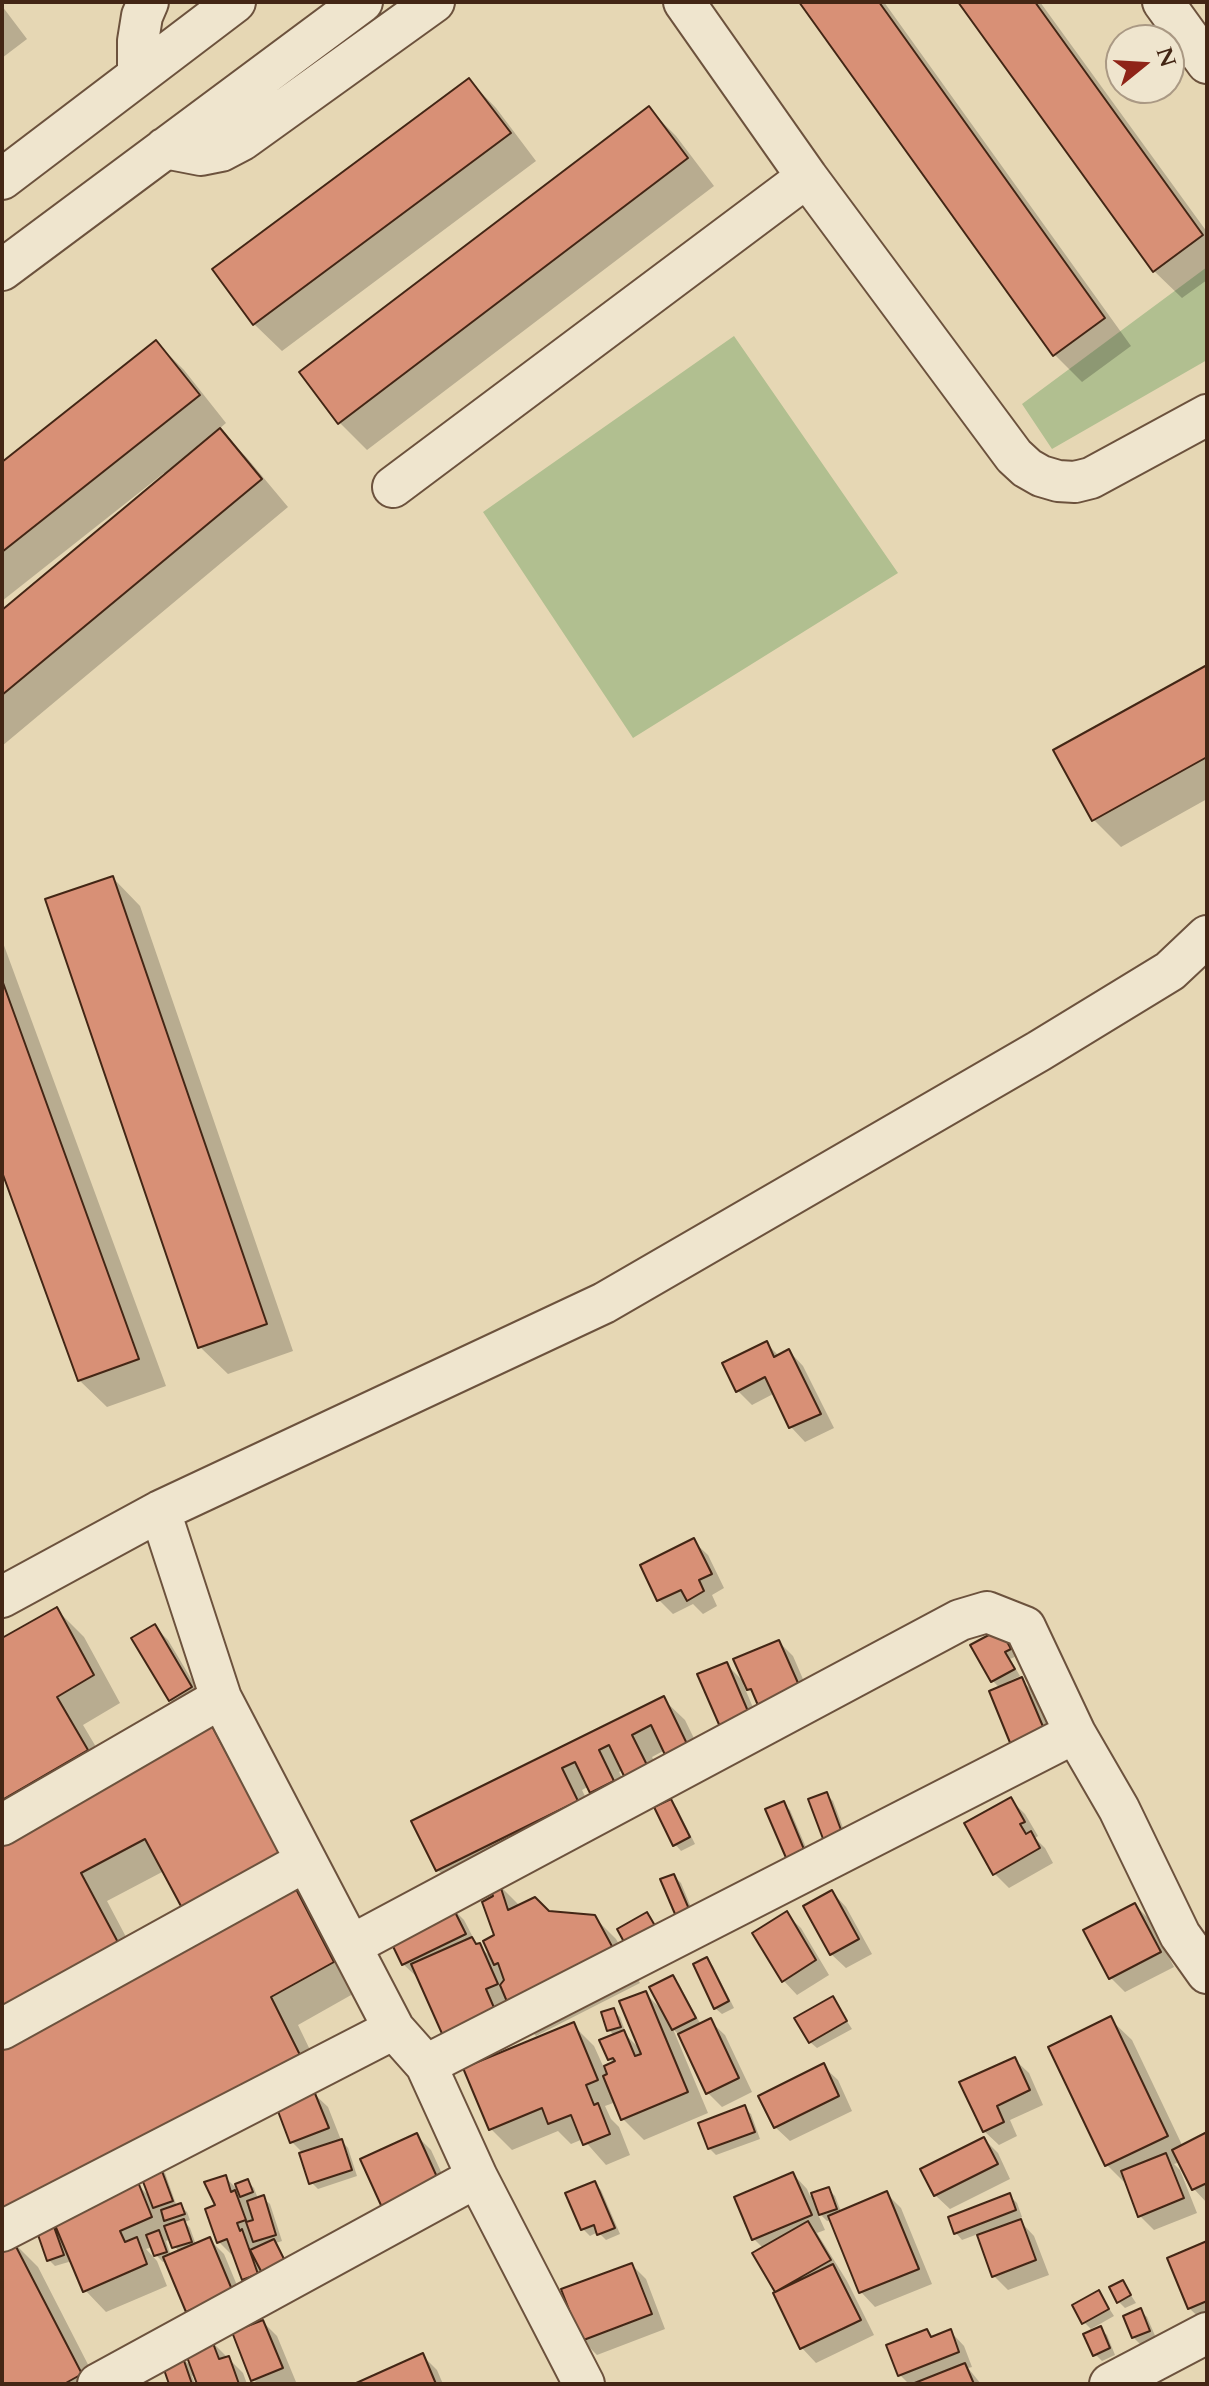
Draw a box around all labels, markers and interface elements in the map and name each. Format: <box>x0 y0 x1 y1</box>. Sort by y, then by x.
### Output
north arrow <box>1105 24 1185 104</box>
text: N <box>1149 43 1183 71</box>

